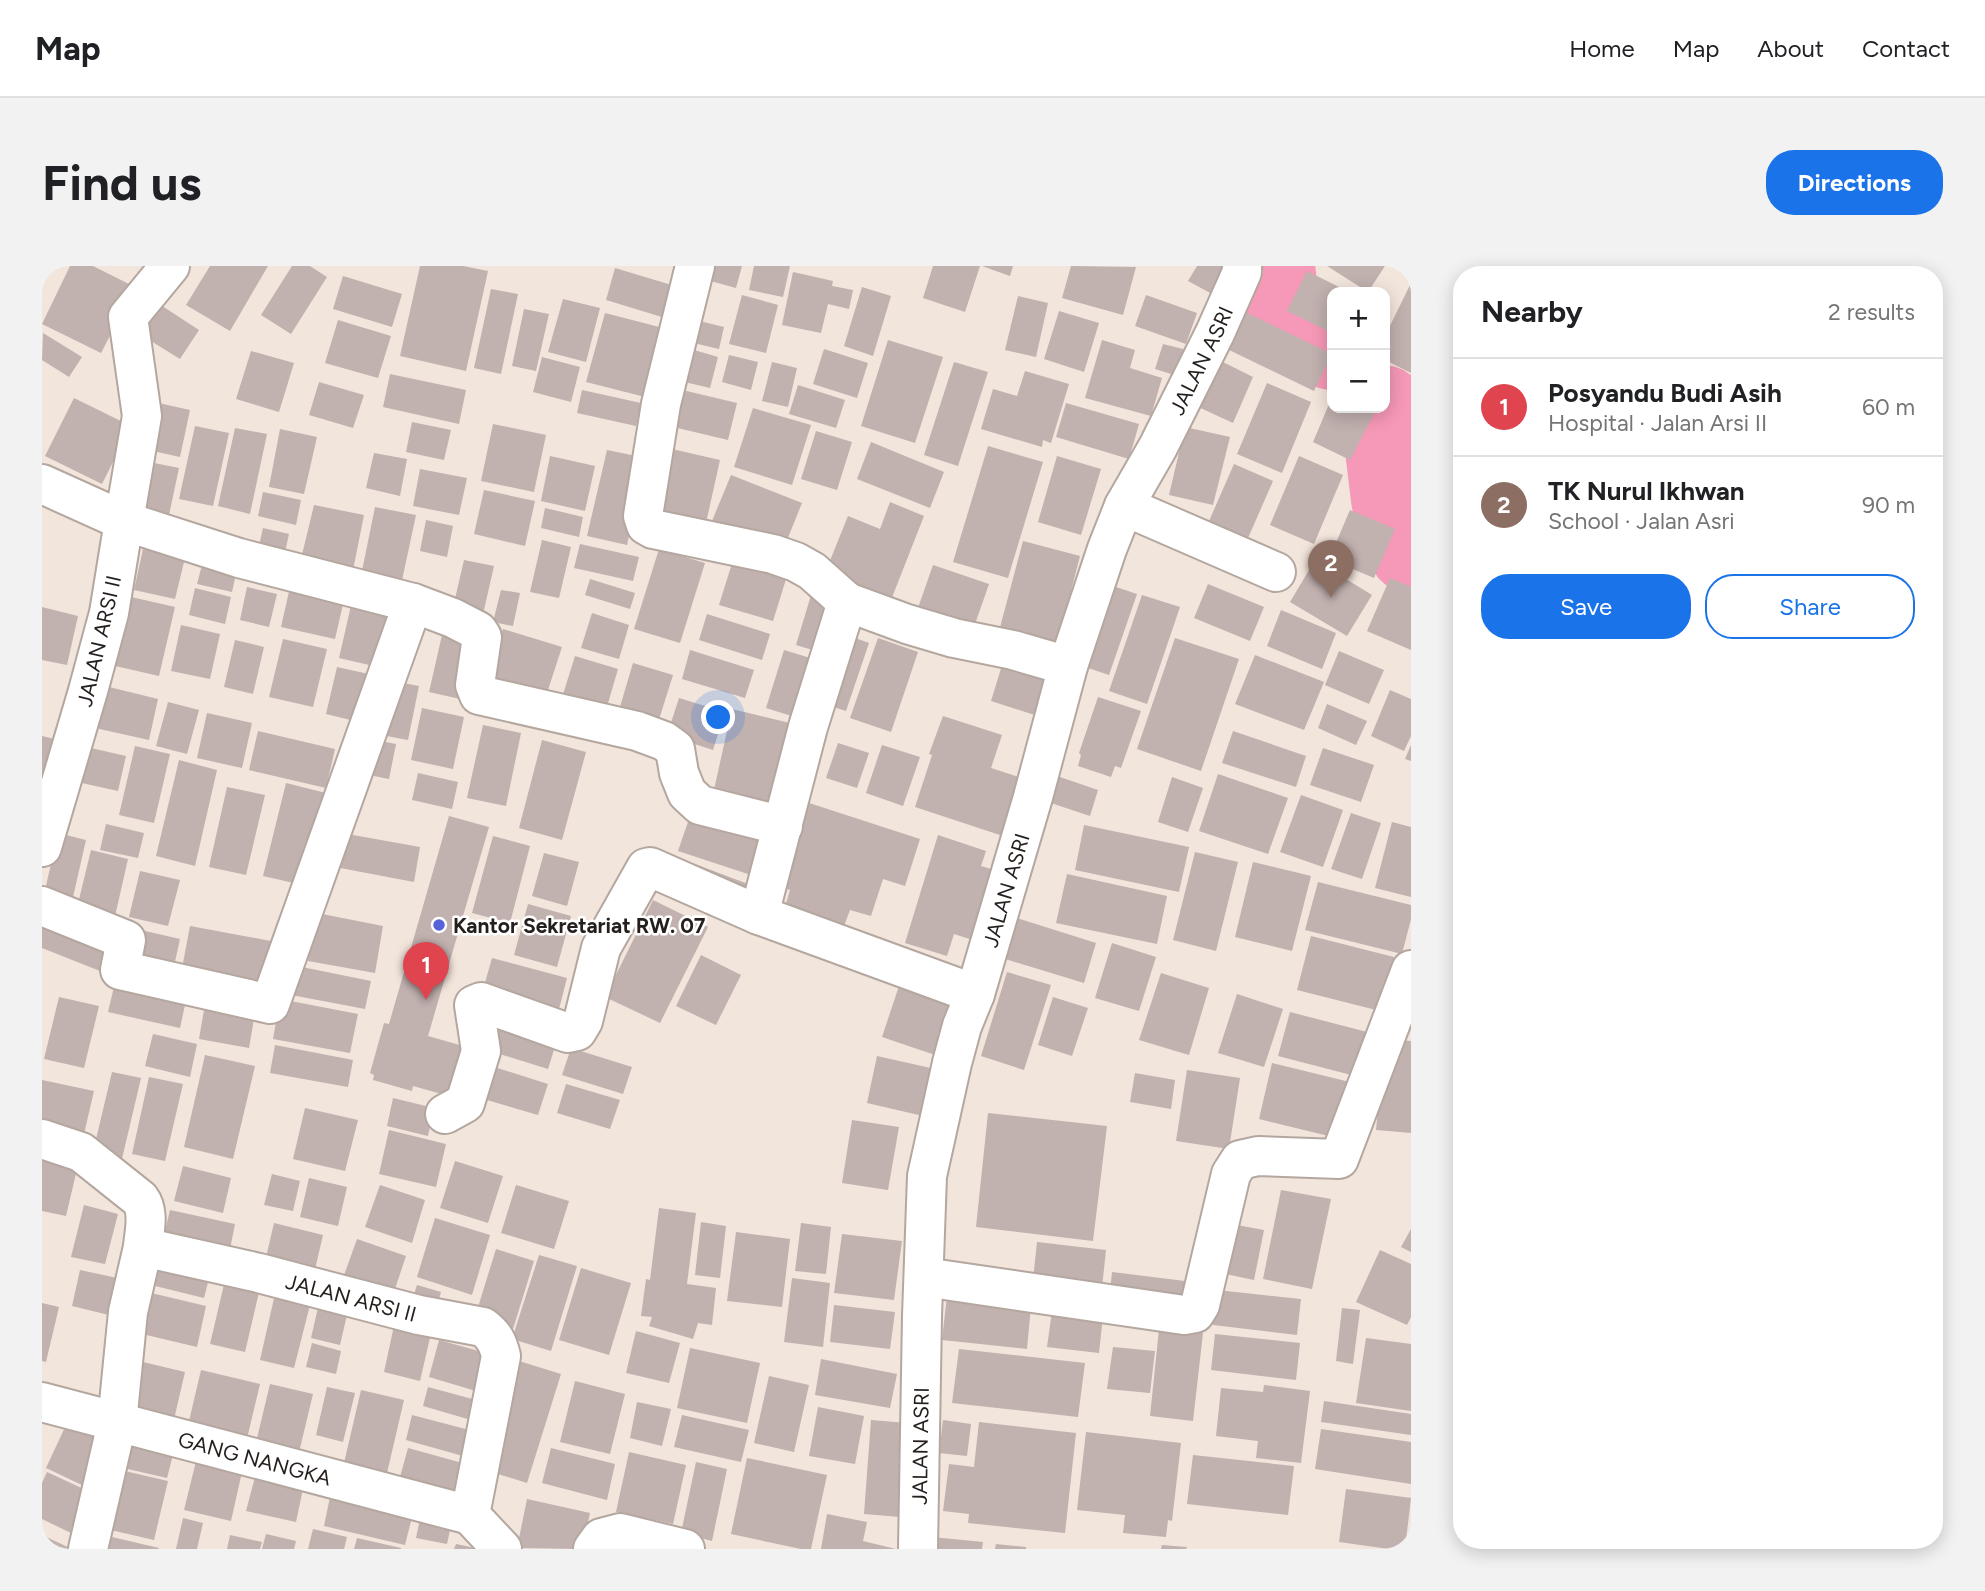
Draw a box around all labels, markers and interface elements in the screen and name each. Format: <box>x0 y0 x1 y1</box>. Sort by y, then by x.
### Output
text: Map <box>35 29 101 68</box>
text: Home <box>1569 34 1635 63</box>
text: Map <box>1673 34 1719 63</box>
text: About <box>1757 34 1824 63</box>
text: Contact <box>1862 34 1950 63</box>
button: Directions <box>1766 150 1943 215</box>
text: Find us <box>42 153 201 212</box>
map controls <box>1327 287 1390 413</box>
button: + <box>1327 287 1390 350</box>
text: Nearby <box>1481 293 1583 330</box>
text: 2 results <box>1828 298 1915 326</box>
street label: JALAN ASRI <box>1164 302 1238 419</box>
button: − <box>1327 350 1390 413</box>
text: Posyandu Budi Asih <box>1548 377 1782 409</box>
text: 1 <box>1499 393 1509 421</box>
text: 60 m <box>1862 393 1915 421</box>
text: Hospital · Jalan Arsi II <box>1548 409 1767 437</box>
text: TK Nurul Ikhwan <box>1548 475 1745 507</box>
text: 2 <box>1497 491 1511 519</box>
text: 90 m <box>1862 491 1915 519</box>
text: School · Jalan Asri <box>1548 507 1735 535</box>
pin: 2 <box>1308 540 1354 598</box>
street label: JALAN ARSI II <box>72 573 126 709</box>
button: Save <box>1481 574 1691 639</box>
button: Share <box>1705 574 1915 639</box>
your location <box>701 700 735 734</box>
street label: JALAN ASRI <box>977 830 1034 950</box>
place label: Kantor Sekretariat RW. 07 <box>453 913 706 938</box>
marker: Kantor Sekretariat RW. 07 <box>431 917 447 933</box>
pin: 1 <box>403 942 449 1000</box>
street label: JALAN ARSI II <box>283 1268 419 1326</box>
street label: JALAN ASRI <box>906 1387 933 1505</box>
street label: GANG NANGKA <box>176 1426 334 1490</box>

